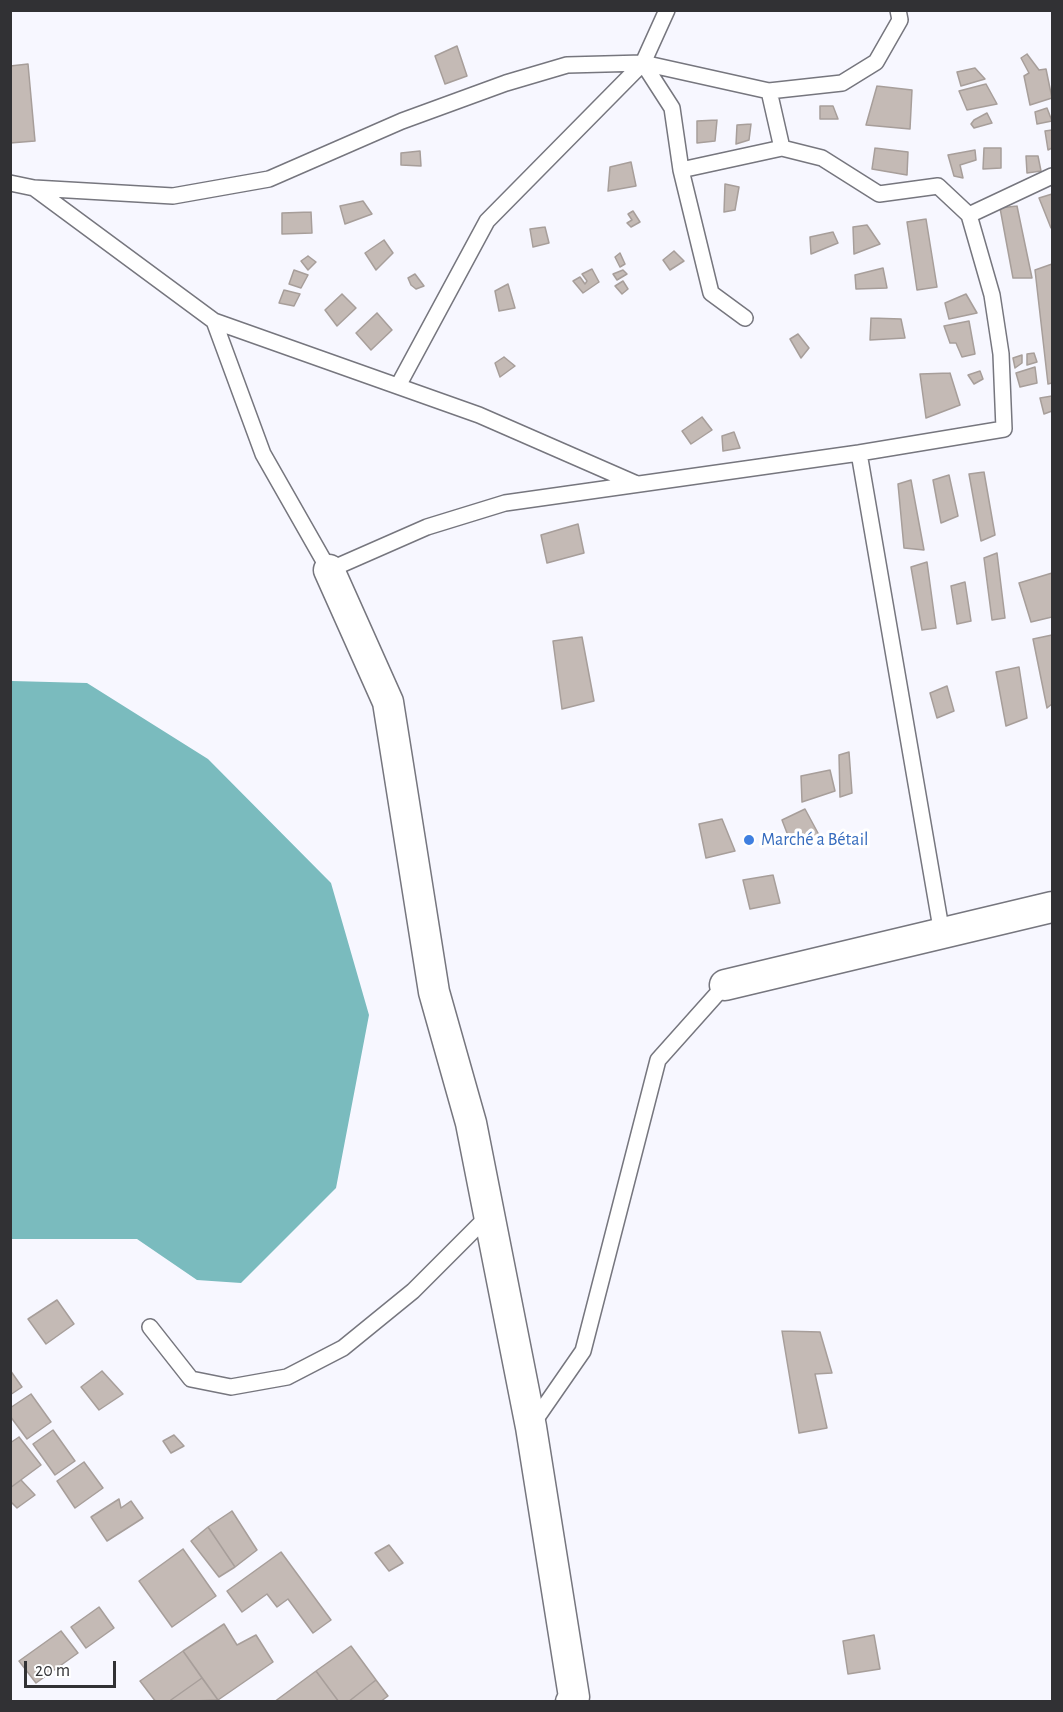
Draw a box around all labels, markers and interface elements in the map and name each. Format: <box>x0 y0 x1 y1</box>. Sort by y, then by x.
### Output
place label: Marché a Bétail <box>761 829 868 851</box>
marker: Marché a Bétail <box>742 833 756 847</box>
scale bar <box>27 1649 118 1687</box>
text: 20 m <box>35 1662 70 1680</box>

